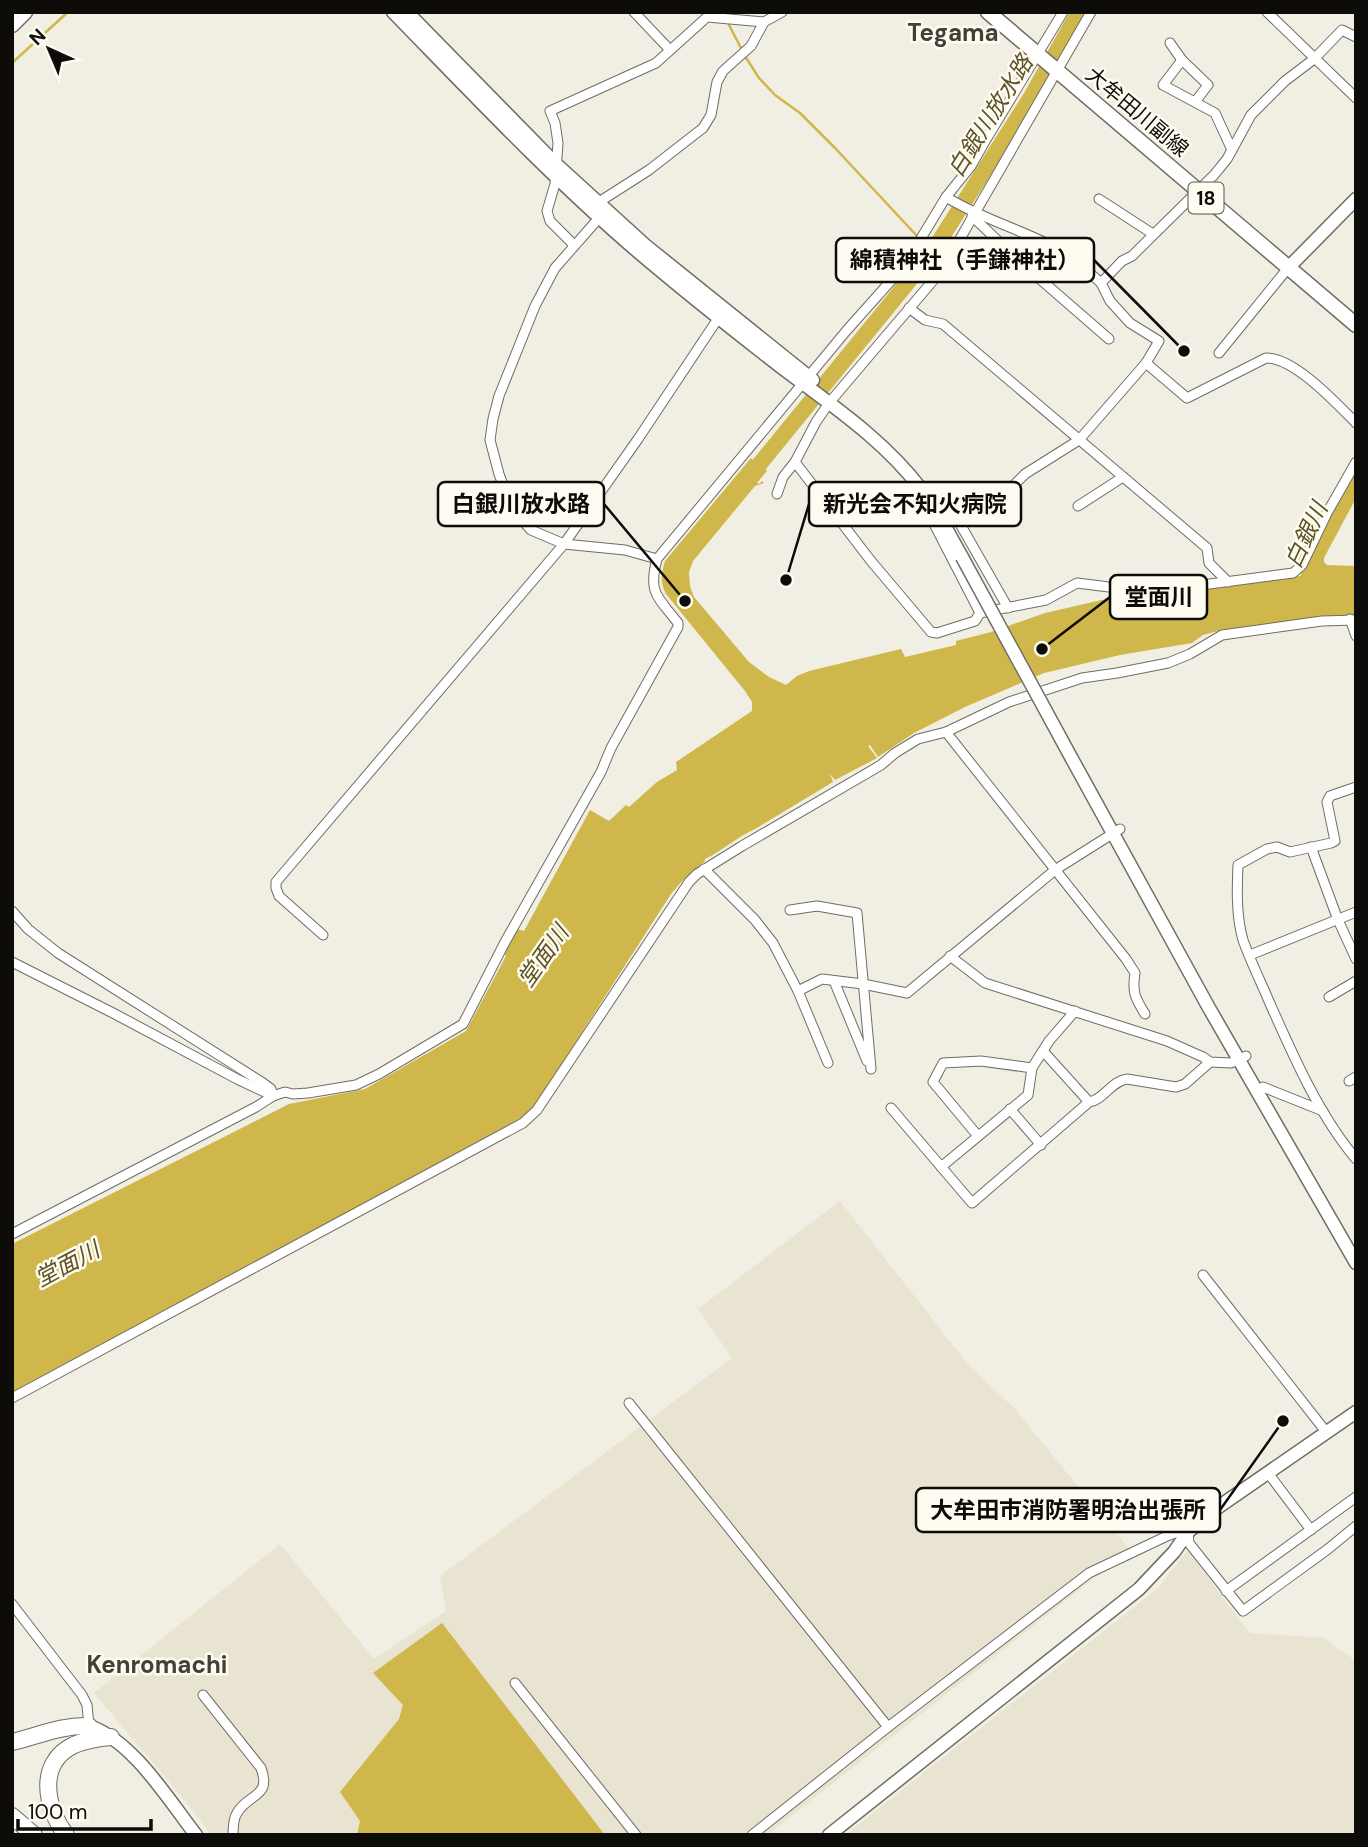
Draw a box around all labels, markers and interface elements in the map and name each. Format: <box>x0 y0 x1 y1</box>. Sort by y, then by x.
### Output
north arrow <box>14 14 84 84</box>
district label: Tegama <box>907 17 999 48</box>
text: N <box>24 23 51 51</box>
water label: 白銀川放水路 <box>941 48 1040 182</box>
street label: 大牟田川副線 <box>1080 61 1194 163</box>
road number: 18 <box>1188 182 1224 214</box>
callout: 綿積神社（手鎌神社） <box>836 238 1094 282</box>
text: 綿積神社（手鎌神社） <box>850 245 1080 275</box>
callout: 白銀川放水路 <box>438 482 604 526</box>
callout: 新光会不知火病院 <box>809 482 1021 526</box>
text: 白銀川放水路 <box>452 489 590 519</box>
text: 新光会不知火病院 <box>823 489 1007 519</box>
water label: 白銀川 <box>1278 495 1335 573</box>
callout: 堂面川 <box>1110 575 1207 619</box>
text: 堂面川 <box>1125 582 1194 612</box>
water label: 堂面川 <box>511 917 577 993</box>
water label: 堂面川 <box>29 1233 107 1293</box>
callout: 大牟田市消防署明治出張所 <box>916 1488 1220 1532</box>
text: 大牟田市消防署明治出張所 <box>930 1495 1206 1525</box>
district label: Kenromachi <box>87 1649 227 1680</box>
scale bar <box>18 1787 150 1831</box>
text: 100 m <box>28 1798 88 1826</box>

